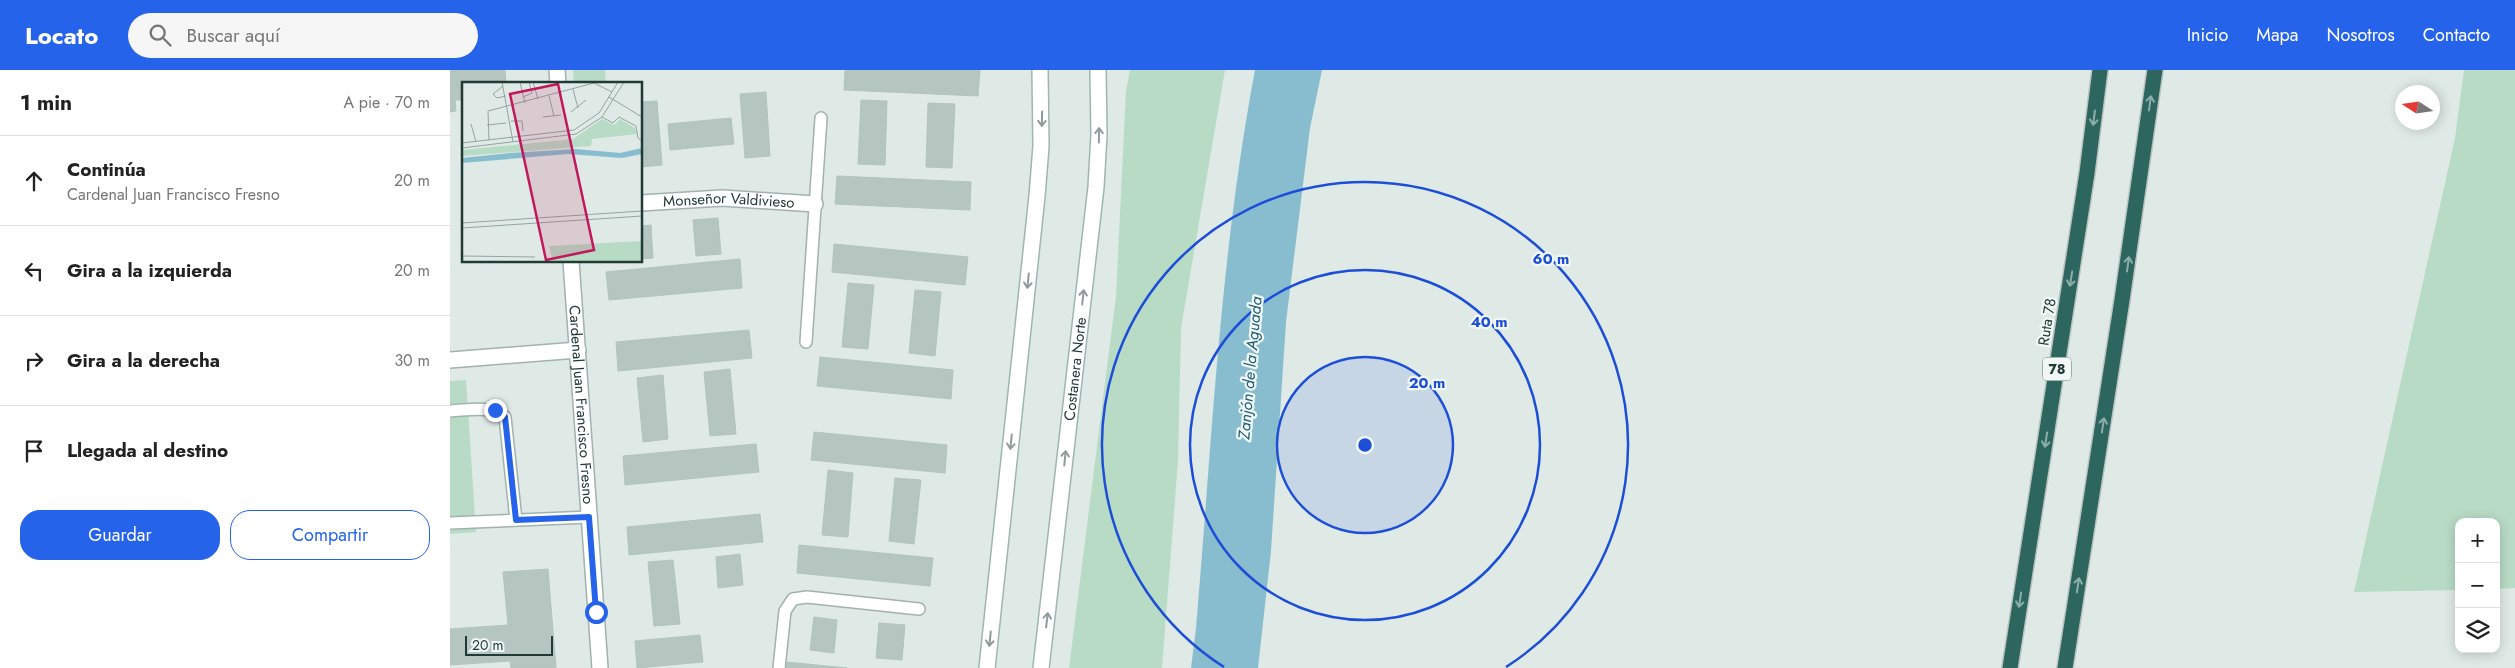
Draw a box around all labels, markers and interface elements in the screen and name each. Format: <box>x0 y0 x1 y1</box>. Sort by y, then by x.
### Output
search box <box>128 13 478 58</box>
text: Locato <box>25 18 98 53</box>
icon: search <box>146 21 174 49</box>
text: Buscar aquí <box>186 22 280 49</box>
text: Inicio <box>2187 22 2228 48</box>
text: Mapa <box>2256 22 2298 48</box>
text: Nosotros <box>2326 22 2395 48</box>
text: Contacto <box>2423 22 2490 48</box>
inset map <box>462 82 642 262</box>
north arrow <box>2395 85 2440 130</box>
text: 1 min <box>20 88 72 118</box>
text: A pie · 70 m <box>343 91 430 114</box>
one-way arrow <box>2146 96 2156 112</box>
one-way arrow <box>1037 110 1046 126</box>
one-way arrow <box>2089 110 2099 126</box>
one-way arrow <box>1094 127 1103 143</box>
text: Continúa <box>67 156 146 183</box>
icon: ahead <box>20 167 48 195</box>
text: 20 m <box>394 169 430 192</box>
text: Cardenal Juan Francisco Fresno <box>67 183 280 206</box>
street label: Monseñor Valdivieso <box>662 187 795 214</box>
text: 60 m <box>1533 248 1569 270</box>
one-way arrow <box>2123 256 2133 272</box>
icon: left <box>20 257 48 285</box>
text: Gira a la izquierda <box>67 257 232 284</box>
text: 20 m <box>394 259 430 282</box>
one-way arrow <box>2066 271 2076 287</box>
one-way arrow <box>1023 272 1033 288</box>
one-way arrow <box>1078 289 1088 305</box>
water label: Zanjón de la Aguada <box>1232 295 1268 441</box>
street label: Ruta 78 <box>2032 297 2062 347</box>
street label: Cardenal Juan Francisco Fresno <box>563 304 599 505</box>
text: 40 m <box>1470 311 1508 333</box>
street label: Costanera Norte <box>1058 316 1092 422</box>
icon: right <box>20 347 48 375</box>
text: Gira a la derecha <box>67 347 220 374</box>
text: 30 m <box>394 349 430 372</box>
road number: 78 <box>2043 358 2071 380</box>
text: 20 m <box>1409 372 1445 394</box>
route end <box>484 399 507 422</box>
one-way arrow <box>2098 417 2108 433</box>
one-way arrow <box>2040 431 2050 447</box>
one-way arrow <box>1006 434 1016 450</box>
centre of rings <box>1356 436 1374 454</box>
icon: arrive <box>20 437 48 465</box>
text: Llegada al destino <box>67 437 228 464</box>
one-way arrow <box>1060 450 1070 466</box>
button: Guardar <box>20 510 220 560</box>
button: Compartir <box>230 510 430 560</box>
map controls <box>2455 518 2500 653</box>
button: + <box>2455 518 2500 563</box>
button: − <box>2455 563 2500 608</box>
one-way arrow <box>2073 578 2083 594</box>
one-way arrow <box>2015 592 2025 608</box>
route start <box>585 601 608 624</box>
button: layers <box>2455 608 2500 653</box>
one-way arrow <box>1042 612 1052 628</box>
one-way arrow <box>985 630 995 646</box>
scale bar <box>465 633 552 656</box>
text: 20 m <box>472 635 504 655</box>

